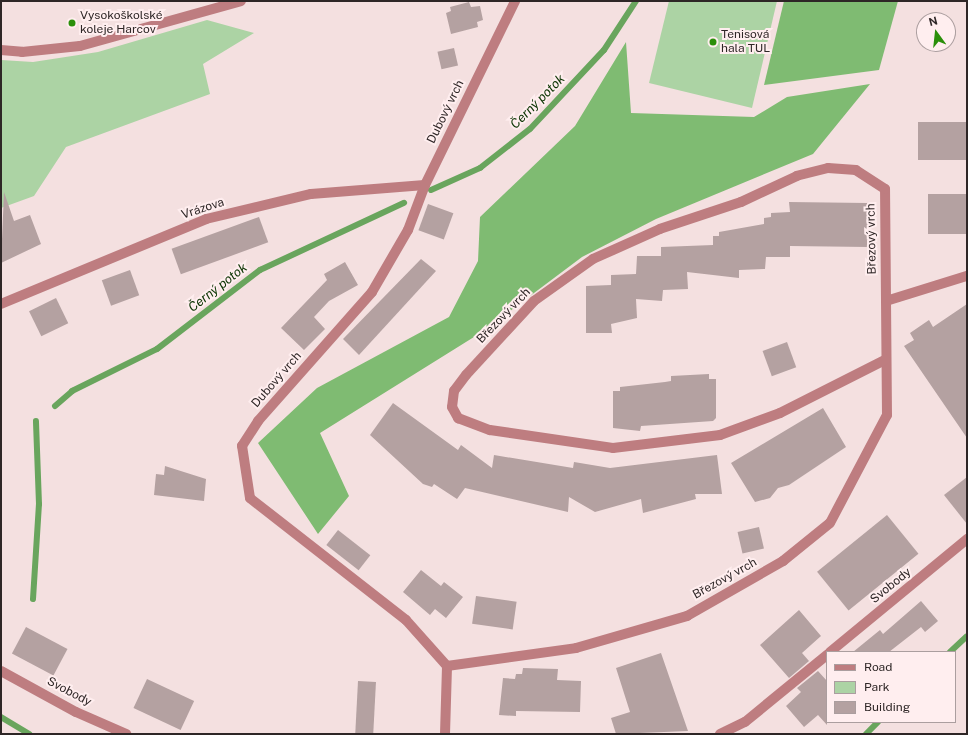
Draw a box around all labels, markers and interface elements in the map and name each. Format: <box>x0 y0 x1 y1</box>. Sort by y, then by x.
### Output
place label: Vysokoškolské koleje Harcov <box>80 9 163 37</box>
north arrow <box>916 12 956 52</box>
text: N <box>927 14 939 28</box>
marker: Vysokoškolské koleje Harcov <box>67 18 77 28</box>
place label: Tenisová hala TUL <box>721 28 770 56</box>
marker: Tenisová hala TUL <box>708 37 718 47</box>
water label: Černý potok <box>508 72 568 132</box>
street label: Dubový vrch <box>424 78 468 146</box>
street label: Vrázova <box>180 195 226 223</box>
street label: Březový vrch <box>864 203 880 275</box>
water label: Černý potok <box>185 260 251 316</box>
street label: Březový vrch <box>474 285 534 347</box>
street label: Dubový vrch <box>249 349 305 411</box>
street label: Březový vrch <box>690 555 760 603</box>
street label: Svobody <box>868 565 914 607</box>
legend <box>826 651 956 723</box>
text: Road <box>864 660 892 674</box>
street label: Svobody <box>44 674 94 710</box>
text: Park <box>864 680 890 694</box>
text: Building <box>864 700 910 714</box>

